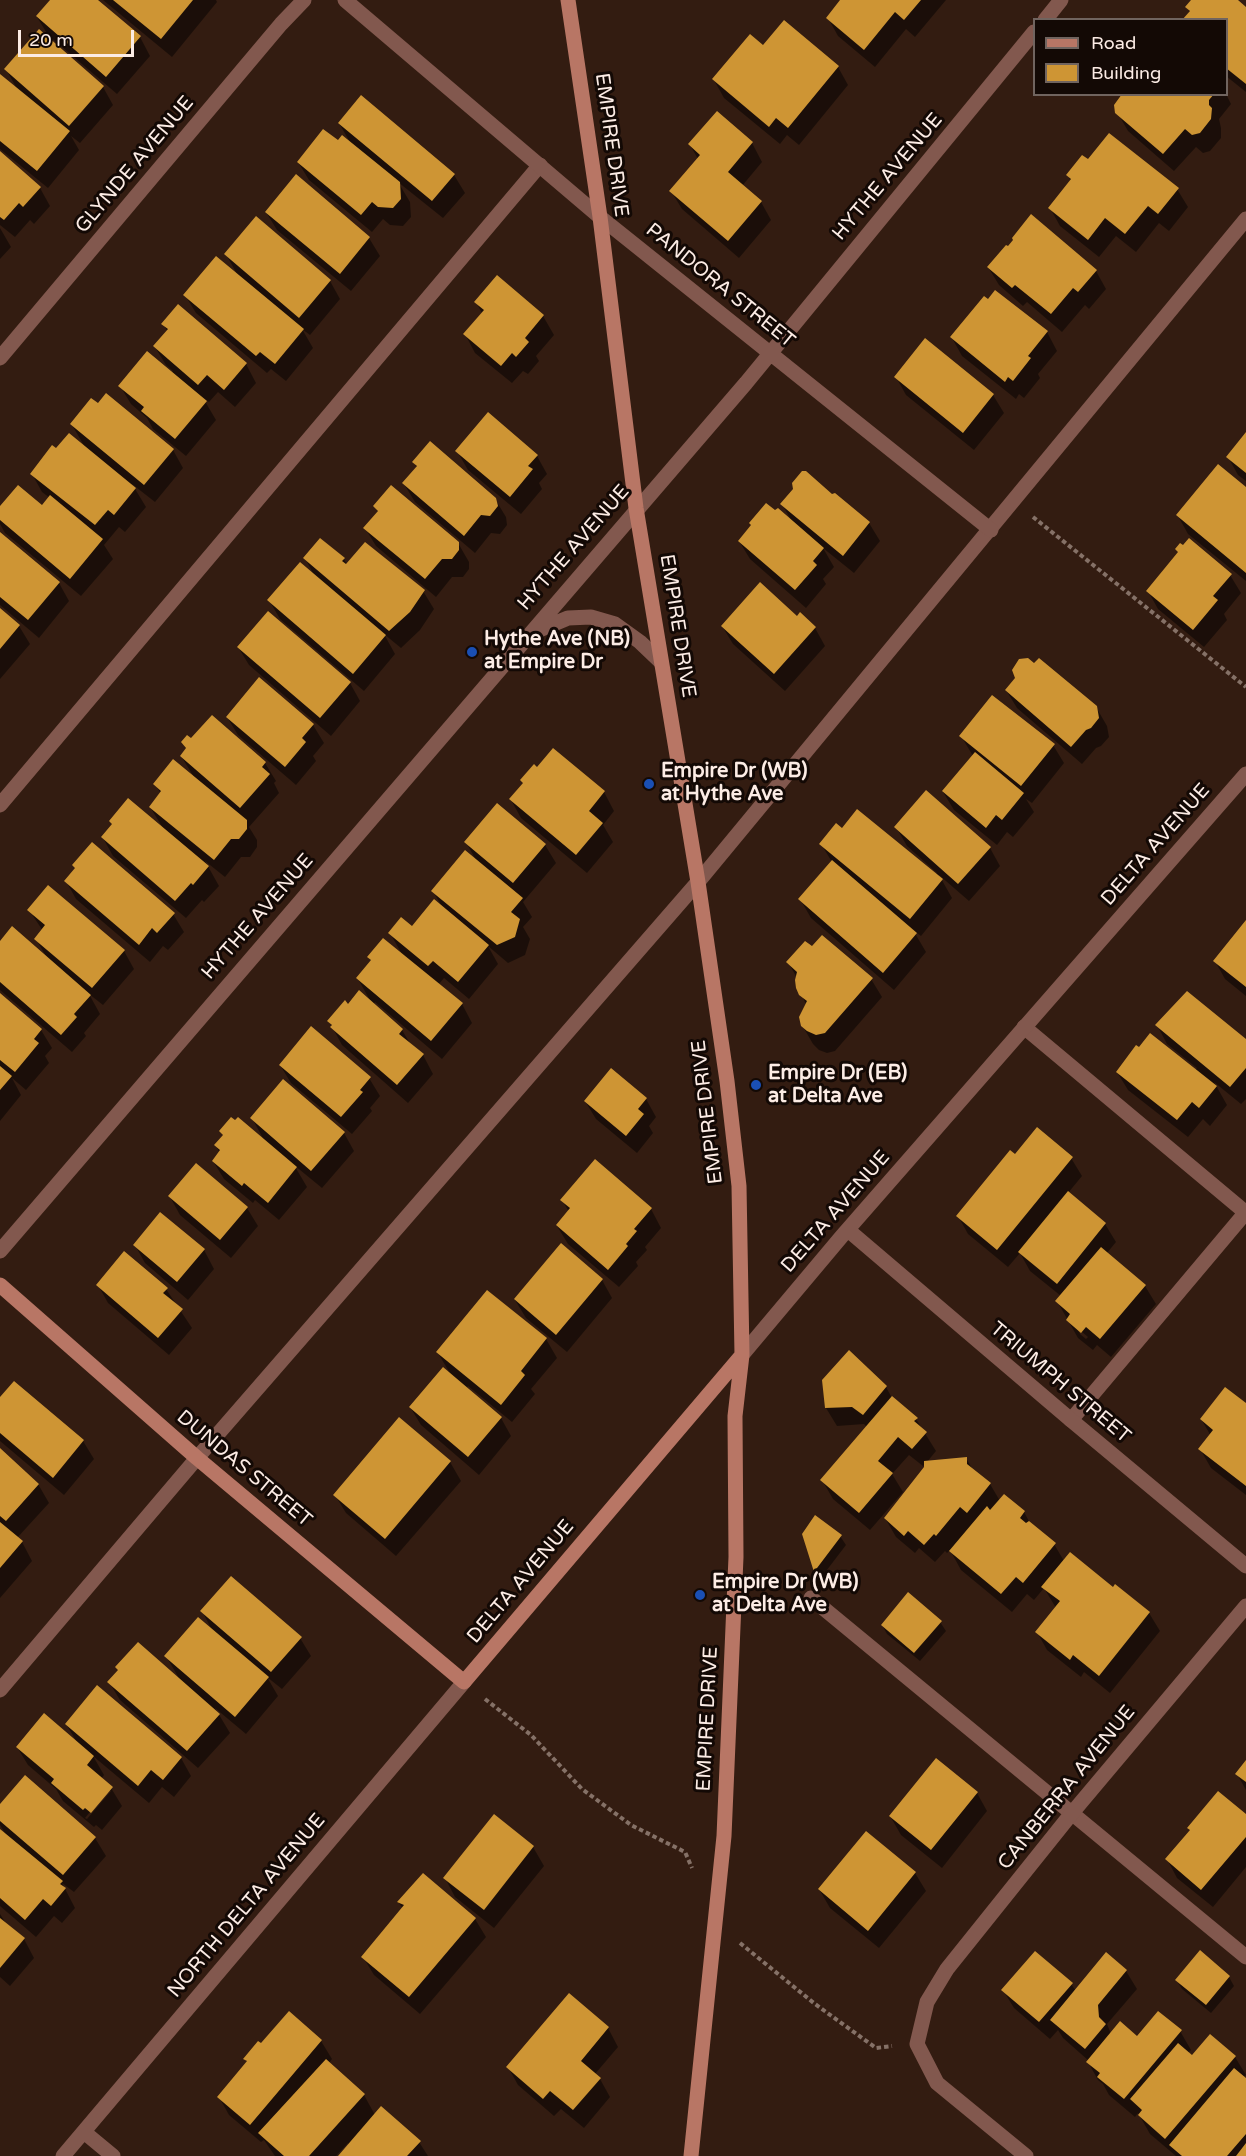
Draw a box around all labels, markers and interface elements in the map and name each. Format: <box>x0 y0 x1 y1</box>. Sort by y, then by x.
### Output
scale bar <box>21 18 136 56</box>
legend <box>1033 18 1228 96</box>
text: 20 m <box>29 29 73 51</box>
text: Road <box>1091 32 1136 54</box>
text: Building <box>1091 62 1161 84</box>
street label: EMPIRE DRIVE <box>589 72 633 218</box>
street label: GLYNDE AVENUE <box>71 92 199 238</box>
street label: HYTHE AVENUE <box>828 109 948 245</box>
street label: PANDORA STREET <box>641 219 799 353</box>
street label: HYTHE AVENUE <box>513 480 635 616</box>
street label: EMPIRE DRIVE <box>654 553 700 699</box>
place label: Hythe Ave (NB) at Empire Dr <box>484 628 630 675</box>
marker: Hythe Ave (NB) at Empire Dr <box>465 645 479 659</box>
place label: Empire Dr (WB) at Hythe Ave <box>661 760 807 807</box>
marker: Empire Dr (WB) at Hythe Ave <box>642 777 656 791</box>
street label: DELTA AVENUE <box>1097 779 1215 911</box>
street label: HYTHE AVENUE <box>197 849 319 985</box>
street label: EMPIRE DRIVE <box>687 1039 729 1185</box>
place label: Empire Dr (EB) at Delta Ave <box>768 1062 907 1109</box>
marker: Empire Dr (EB) at Delta Ave <box>749 1078 763 1092</box>
street label: DELTA AVENUE <box>777 1146 895 1278</box>
street label: TRIUMPH STREET <box>985 1317 1135 1449</box>
street label: DUNDAS STREET <box>172 1405 316 1533</box>
street label: DELTA AVENUE <box>462 1515 580 1649</box>
place label: Empire Dr (WB) at Delta Ave <box>712 1571 858 1618</box>
marker: Empire Dr (WB) at Delta Ave <box>693 1588 707 1602</box>
street label: EMPIRE DRIVE <box>692 1646 724 1792</box>
street label: CANBERRA AVENUE <box>993 1701 1141 1875</box>
street label: NORTH DELTA AVENUE <box>163 1809 331 2003</box>

